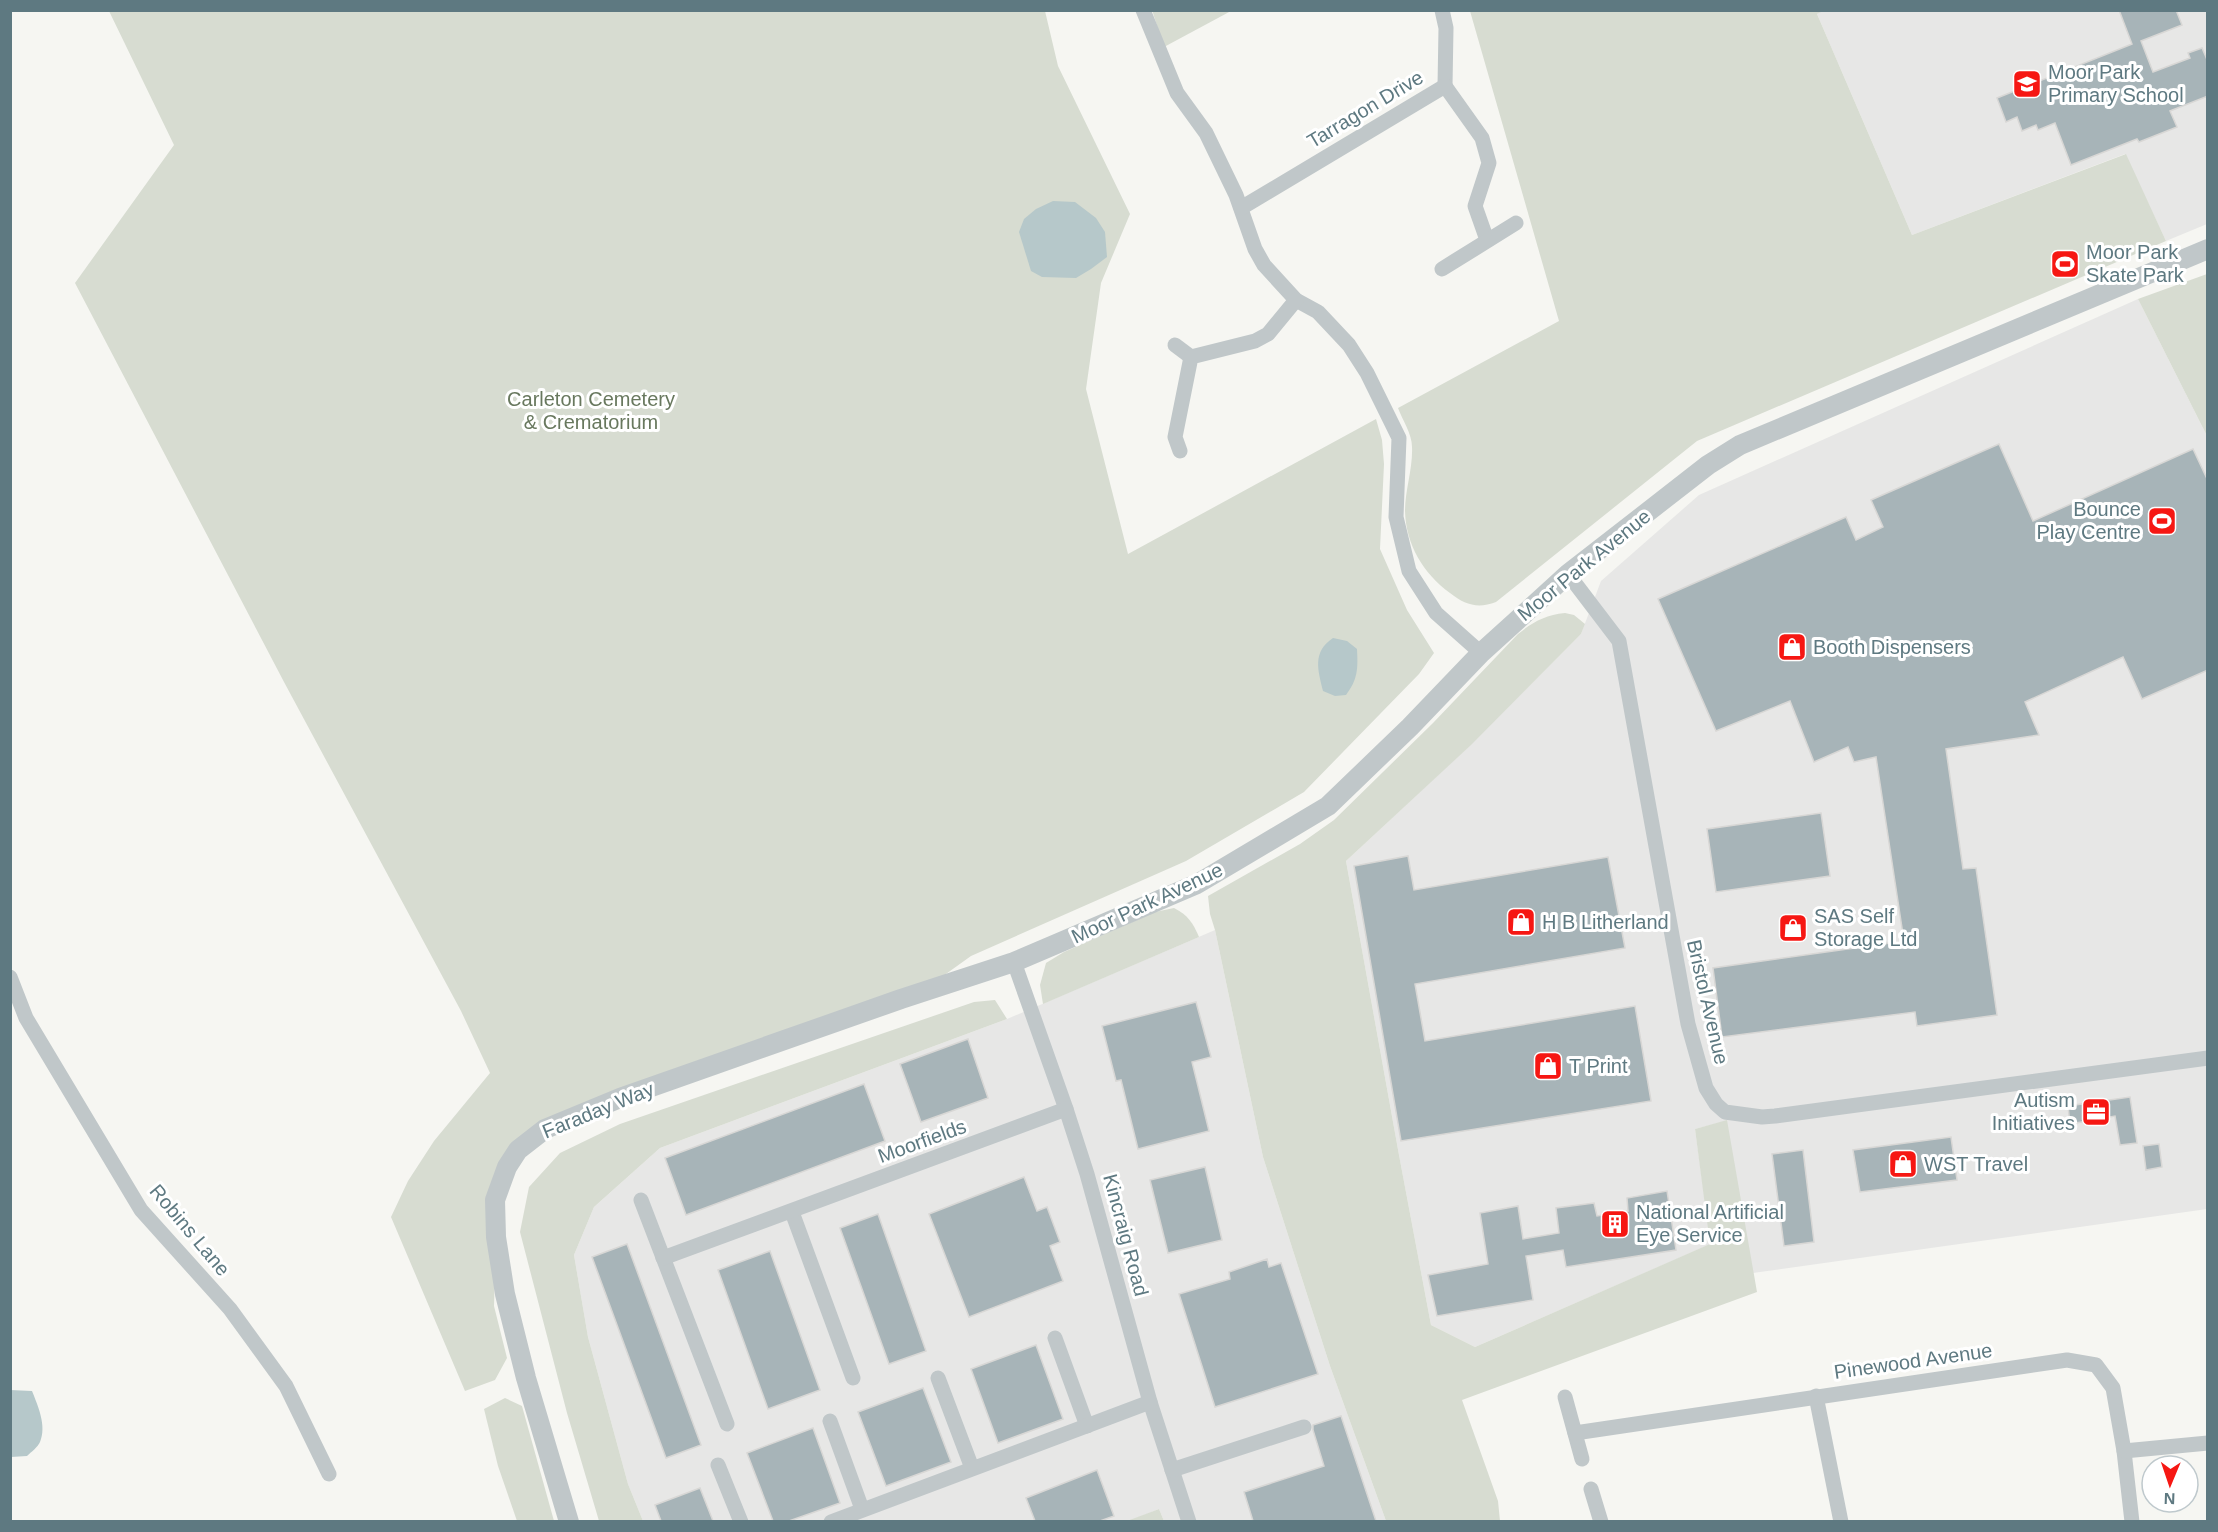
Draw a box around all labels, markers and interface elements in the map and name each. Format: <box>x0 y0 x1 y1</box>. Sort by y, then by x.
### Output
place label: Moor Park Primary School <box>2048 61 2184 106</box>
street label: Tarragon Drive <box>1303 66 1427 152</box>
school or university icon: Moor Park Primary School <box>2011 68 2043 100</box>
place label: Moor Park Skate Park <box>2086 241 2185 286</box>
sports icon: Moor Park Skate Park <box>2049 248 2081 280</box>
park label: Carleton Cemetery & Crematorium <box>507 388 675 433</box>
place label: Bounce Play Centre <box>2037 498 2141 543</box>
street label: Moor Park Avenue <box>1513 505 1655 625</box>
sports icon: Bounce Play Centre <box>2146 505 2178 537</box>
shop icon: Booth Dispensers <box>1776 631 1808 663</box>
place label: Booth Dispensers <box>1813 636 1971 658</box>
street label: Moor Park Avenue <box>1068 858 1226 948</box>
place label: SAS Self Storage Ltd <box>1814 905 1917 950</box>
shop icon: H B Litherland <box>1505 906 1537 938</box>
place label: H B Litherland <box>1542 911 1669 933</box>
shop icon: SAS Self Storage Ltd <box>1777 912 1809 944</box>
street label: Bristol Avenue <box>1683 937 1733 1067</box>
shop icon: T Print <box>1532 1050 1564 1082</box>
place label: T Print <box>1569 1055 1628 1077</box>
street label: Faraday Way <box>539 1078 657 1142</box>
place label: Autism Initiatives <box>1992 1089 2075 1134</box>
office icon: Autism Initiatives <box>2080 1096 2112 1128</box>
street label: Moorfields <box>875 1115 969 1167</box>
shop icon: WST Travel <box>1887 1148 1919 1180</box>
place label: WST Travel <box>1924 1153 2028 1175</box>
street label: Kincraig Road <box>1099 1171 1153 1299</box>
street label: Robins Lane <box>145 1180 235 1280</box>
place label: National Artificial Eye Service <box>1636 1201 1784 1246</box>
building icon: National Artificial Eye Service <box>1599 1208 1631 1240</box>
street label: Pinewood Avenue <box>1832 1339 1994 1383</box>
north arrow <box>2140 1454 2200 1514</box>
text: N <box>2163 1490 2176 1507</box>

